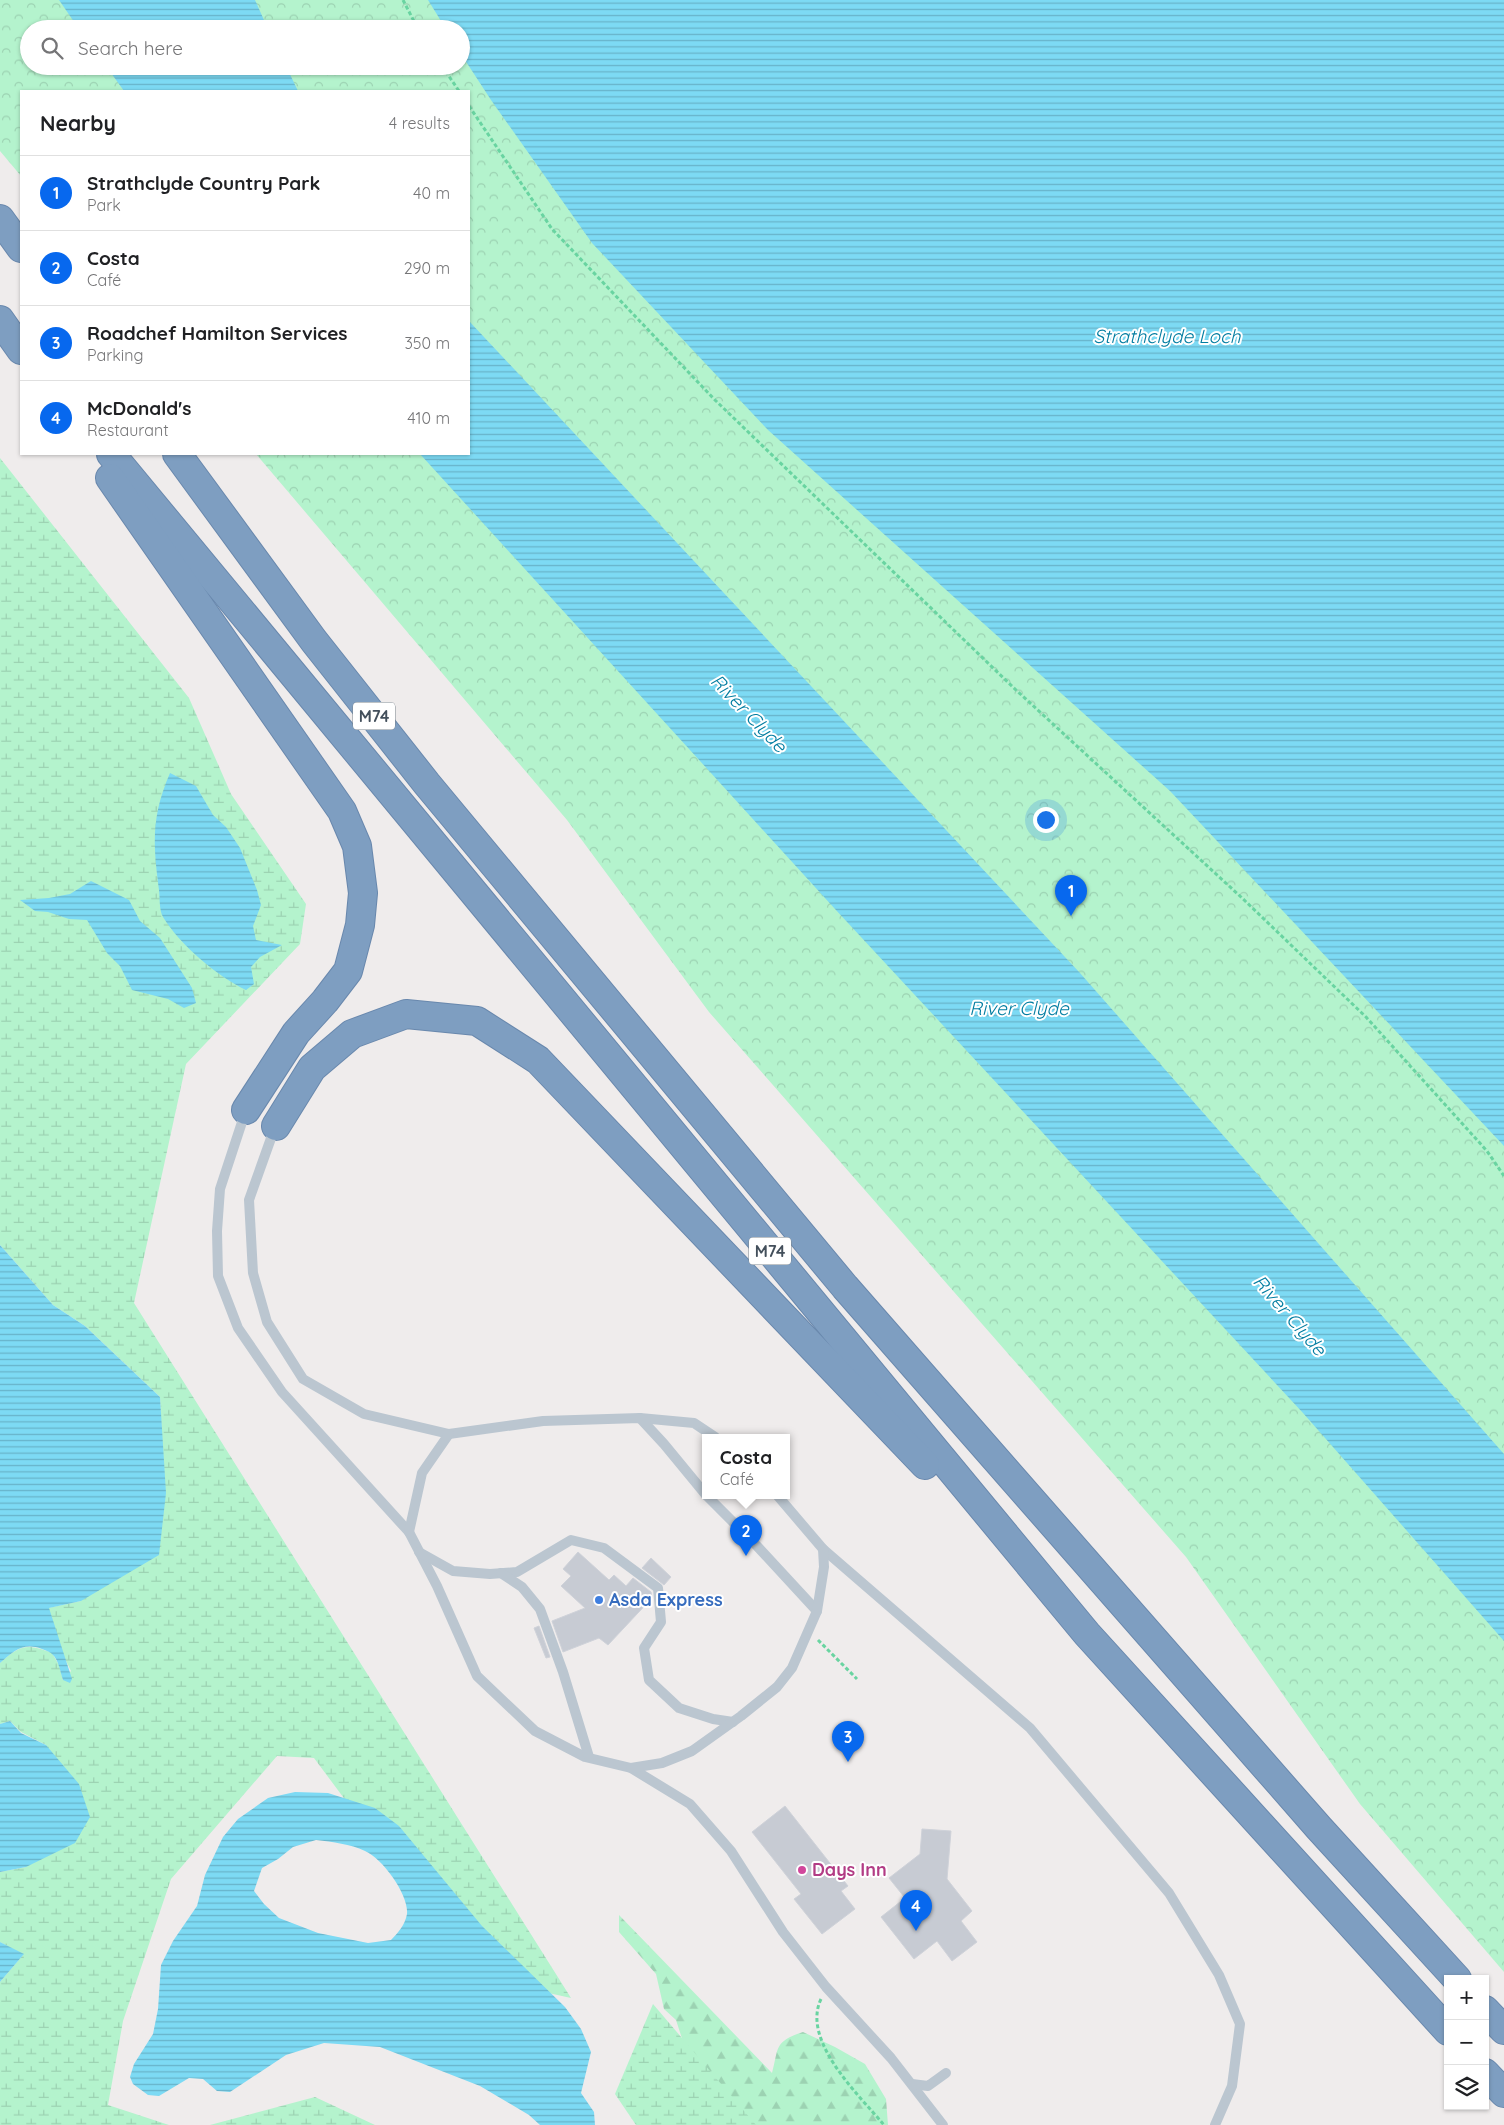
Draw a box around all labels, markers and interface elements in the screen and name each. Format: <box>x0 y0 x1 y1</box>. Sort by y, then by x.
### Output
search box <box>20 20 470 75</box>
icon: search <box>38 34 66 62</box>
text: Search here <box>78 36 183 60</box>
text: Nearby <box>40 110 116 136</box>
text: 4 results <box>389 113 450 133</box>
text: Strathclyde Country Park <box>87 171 320 195</box>
text: 1 <box>53 183 59 203</box>
text: 40 m <box>413 183 450 203</box>
text: Park <box>87 195 121 215</box>
text: Costa <box>87 246 140 270</box>
text: 2 <box>51 258 61 278</box>
text: 290 m <box>404 258 450 278</box>
text: Café <box>87 270 121 290</box>
text: Roadchef Hamilton Services <box>87 321 348 345</box>
water label: Strathclyde Loch <box>1093 324 1242 348</box>
text: 3 <box>52 333 60 353</box>
text: 350 m <box>404 333 450 353</box>
text: Parking <box>87 345 144 365</box>
text: McDonald's <box>87 396 191 420</box>
text: 4 <box>51 408 61 428</box>
text: 410 m <box>407 408 450 428</box>
text: Restaurant <box>87 420 169 440</box>
water label: River Clyde <box>706 669 793 758</box>
road number: M74 <box>353 702 395 729</box>
your location <box>1033 807 1059 833</box>
pin: 1 <box>1055 875 1087 916</box>
water label: River Clyde <box>969 996 1070 1020</box>
road number: M74 <box>749 1238 791 1264</box>
water label: River Clyde <box>1248 1270 1332 1361</box>
popup <box>702 1434 790 1499</box>
text: Costa <box>720 1445 772 1469</box>
text: Café <box>720 1469 754 1489</box>
pin: 2 <box>730 1515 762 1556</box>
place label: Asda Express <box>609 1588 723 1611</box>
marker: Asda Express <box>593 1594 605 1606</box>
pin: 3 <box>832 1721 864 1762</box>
place label: Days Inn <box>812 1858 887 1881</box>
marker: Days Inn <box>796 1864 808 1876</box>
pin: 4 <box>900 1890 932 1931</box>
map controls <box>1444 1975 1489 2110</box>
button: + <box>1444 1975 1489 2020</box>
button: − <box>1444 2020 1489 2065</box>
button: layers <box>1444 2065 1489 2110</box>

